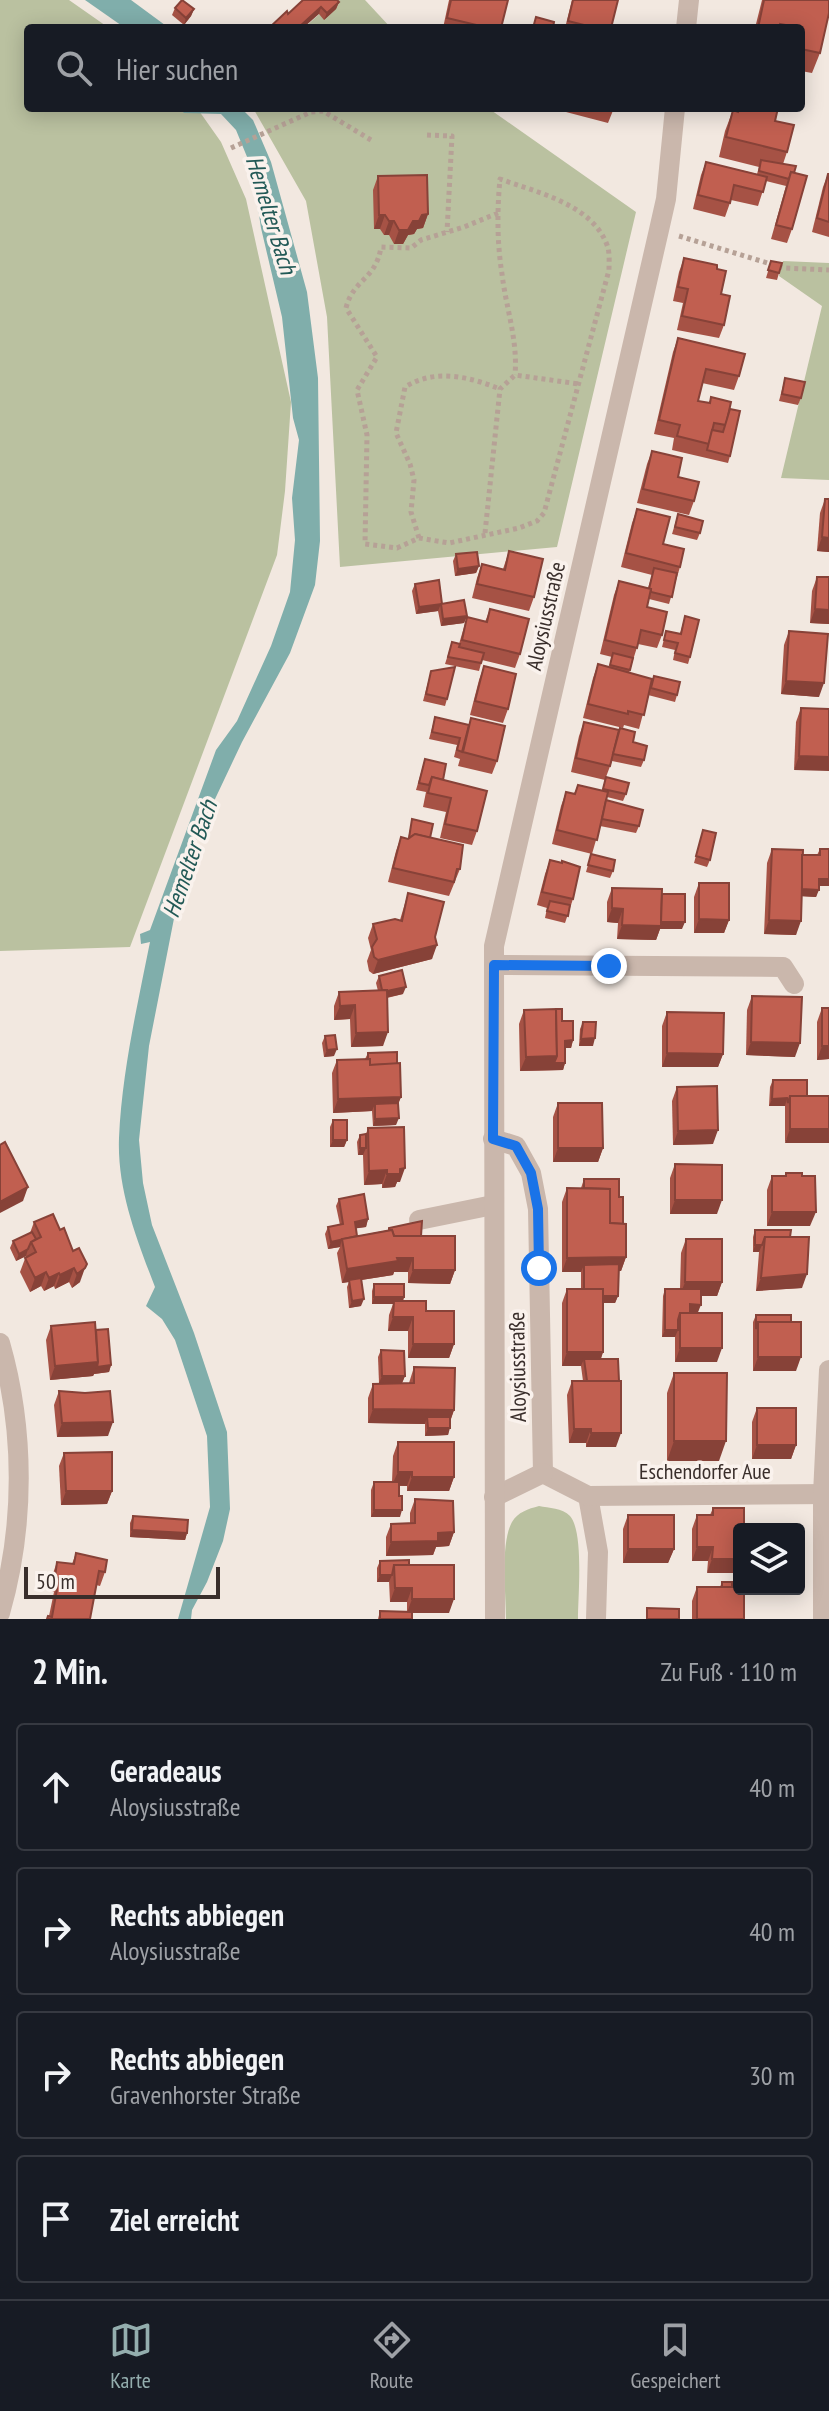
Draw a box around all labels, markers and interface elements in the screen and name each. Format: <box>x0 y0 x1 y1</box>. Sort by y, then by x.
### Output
search box <box>24 24 805 112</box>
icon: search <box>52 46 96 90</box>
text: Hier suchen <box>116 49 238 88</box>
water label: Hemelter Bach <box>239 152 305 279</box>
street label: Aloysiusstraße <box>519 559 571 673</box>
water label: Hemelter Bach <box>155 795 224 922</box>
route end <box>591 948 627 984</box>
route start <box>521 1250 557 1286</box>
street label: Aloysiusstraße <box>502 1312 532 1422</box>
street label: Eschendorfer Aue <box>639 1457 771 1485</box>
map controls <box>733 1523 805 1595</box>
button: layers <box>733 1523 805 1595</box>
scale bar <box>24 1563 220 1599</box>
text: 50 m <box>36 1567 75 1595</box>
text: 2 Min. <box>32 1649 108 1693</box>
text: Zu Fuß · 110 m <box>660 1655 797 1688</box>
text: Geradeaus <box>110 1751 222 1790</box>
icon: ahead <box>34 1765 78 1809</box>
text: 40 m <box>749 1771 795 1804</box>
text: Aloysiusstraße <box>110 1790 241 1823</box>
text: Rechts abbiegen <box>110 1895 284 1934</box>
icon: right <box>34 1909 78 1953</box>
text: 40 m <box>749 1915 795 1948</box>
text: Aloysiusstraße <box>110 1934 241 1967</box>
text: Rechts abbiegen <box>110 2039 284 2078</box>
icon: right <box>34 2053 78 2097</box>
text: 30 m <box>749 2059 795 2092</box>
text: Gravenhorster Straße <box>110 2078 301 2111</box>
icon: arrive <box>34 2197 78 2241</box>
text: Ziel erreicht <box>110 2200 239 2239</box>
tab: Karte <box>109 2318 153 2394</box>
tab: Route <box>370 2318 414 2394</box>
tab: Gespeichert <box>631 2318 720 2394</box>

